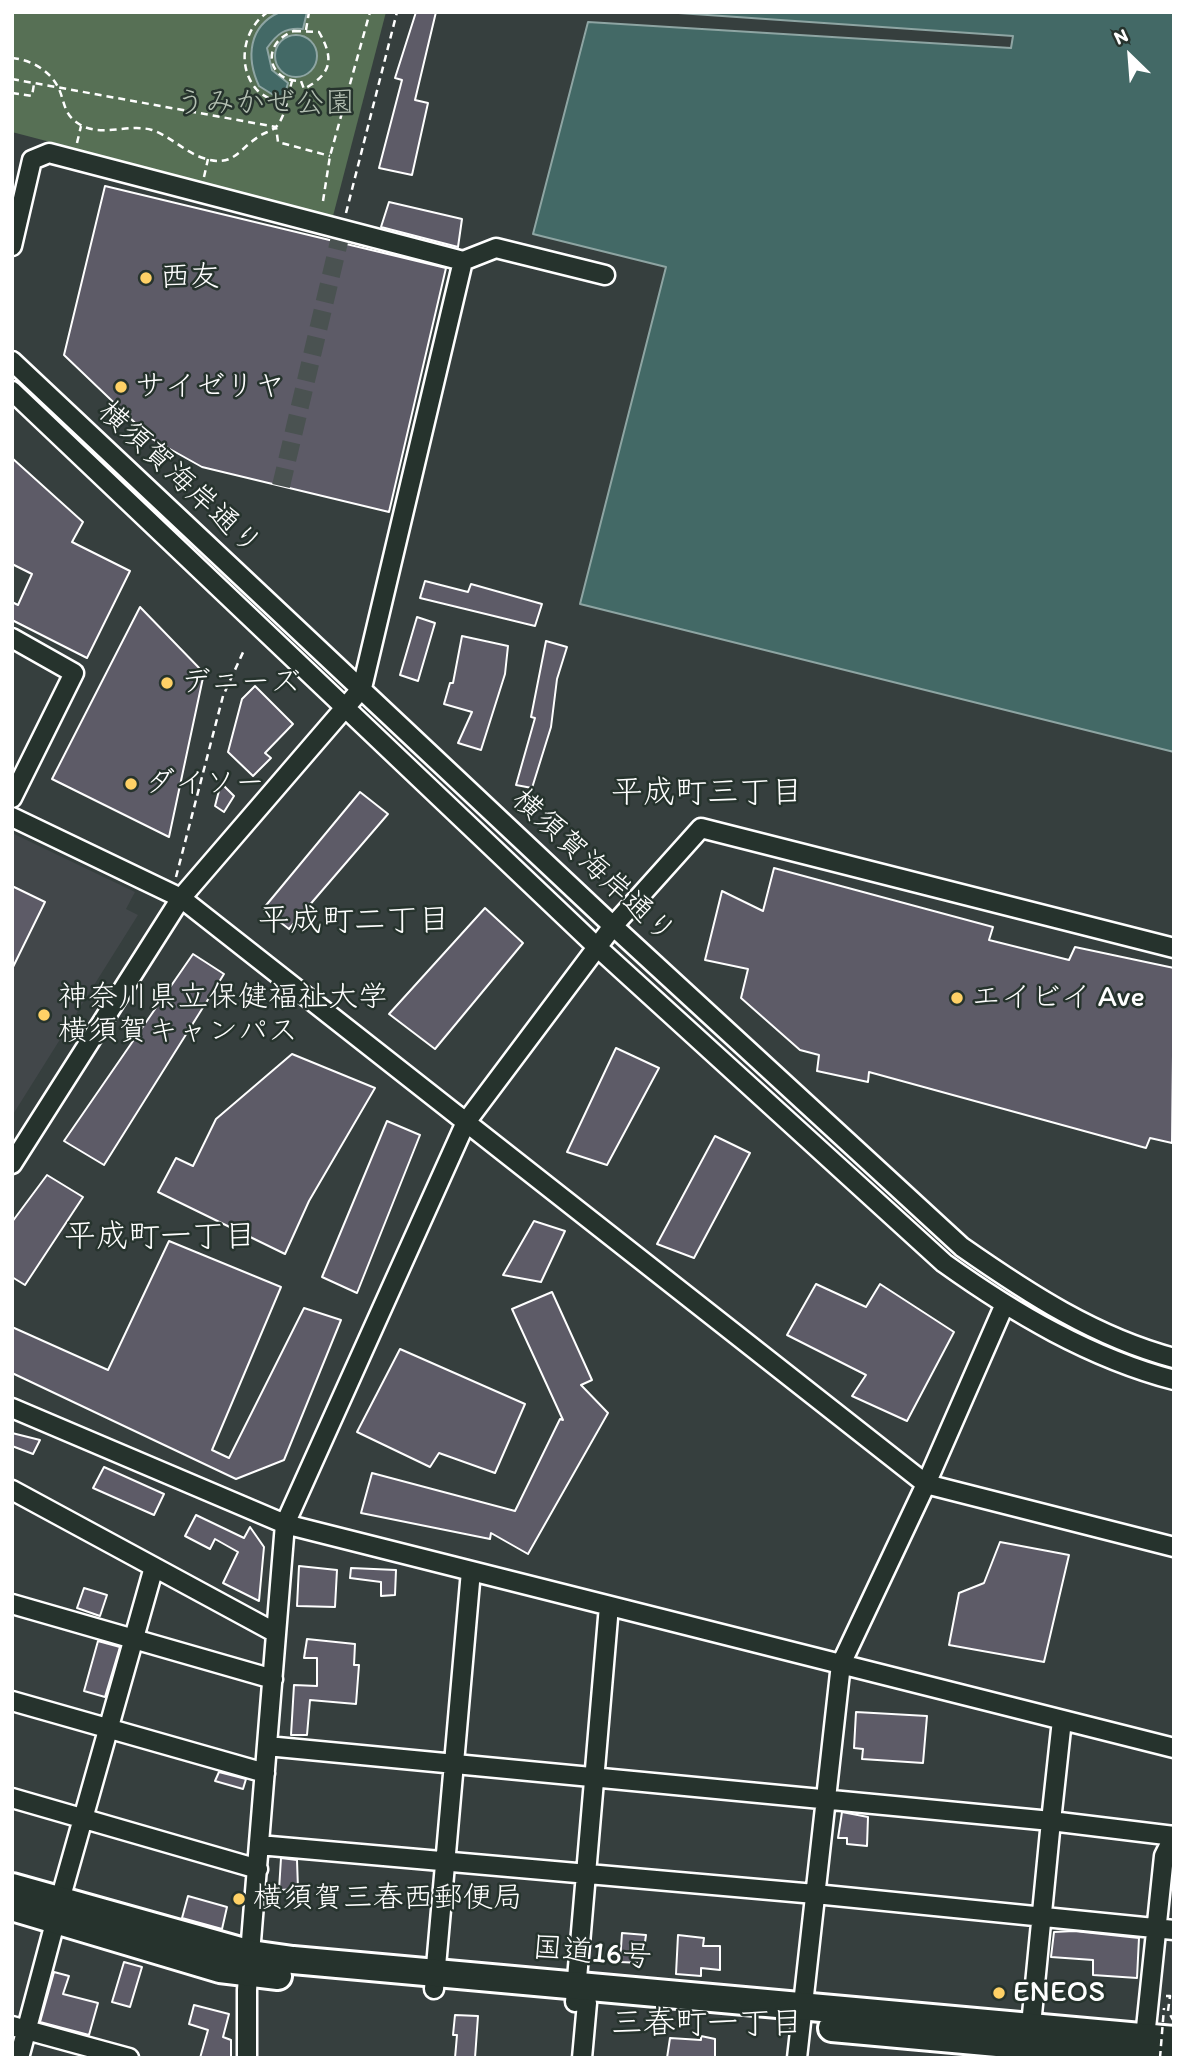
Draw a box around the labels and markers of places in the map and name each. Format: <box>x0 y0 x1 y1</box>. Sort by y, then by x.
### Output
place label: 西友 <box>160 260 220 296</box>
marker: 西友 <box>138 270 154 286</box>
place label: サイゼリヤ <box>135 369 285 405</box>
marker: サイゼリヤ <box>113 379 129 395</box>
place label: デニーズ <box>181 665 300 701</box>
marker: デニーズ <box>159 675 175 691</box>
place label: ダイソー <box>145 766 265 802</box>
marker: ダイソー <box>123 776 139 792</box>
place label: 神奈川県立保健福祉大学 横須賀キャンパス <box>58 980 388 1050</box>
place label: エイビイ Ave <box>971 980 1145 1016</box>
marker: エイビイ Ave <box>949 990 965 1006</box>
marker: 神奈川県立保健福祉大学 横須賀キャンパス <box>36 1007 52 1023</box>
place label: 横須賀三春西郵便局 <box>253 1881 523 1917</box>
marker: 横須賀三春西郵便局 <box>231 1891 247 1907</box>
place label: ENEOS <box>1013 1975 1105 2011</box>
marker: ENEOS <box>991 1985 1007 2001</box>

